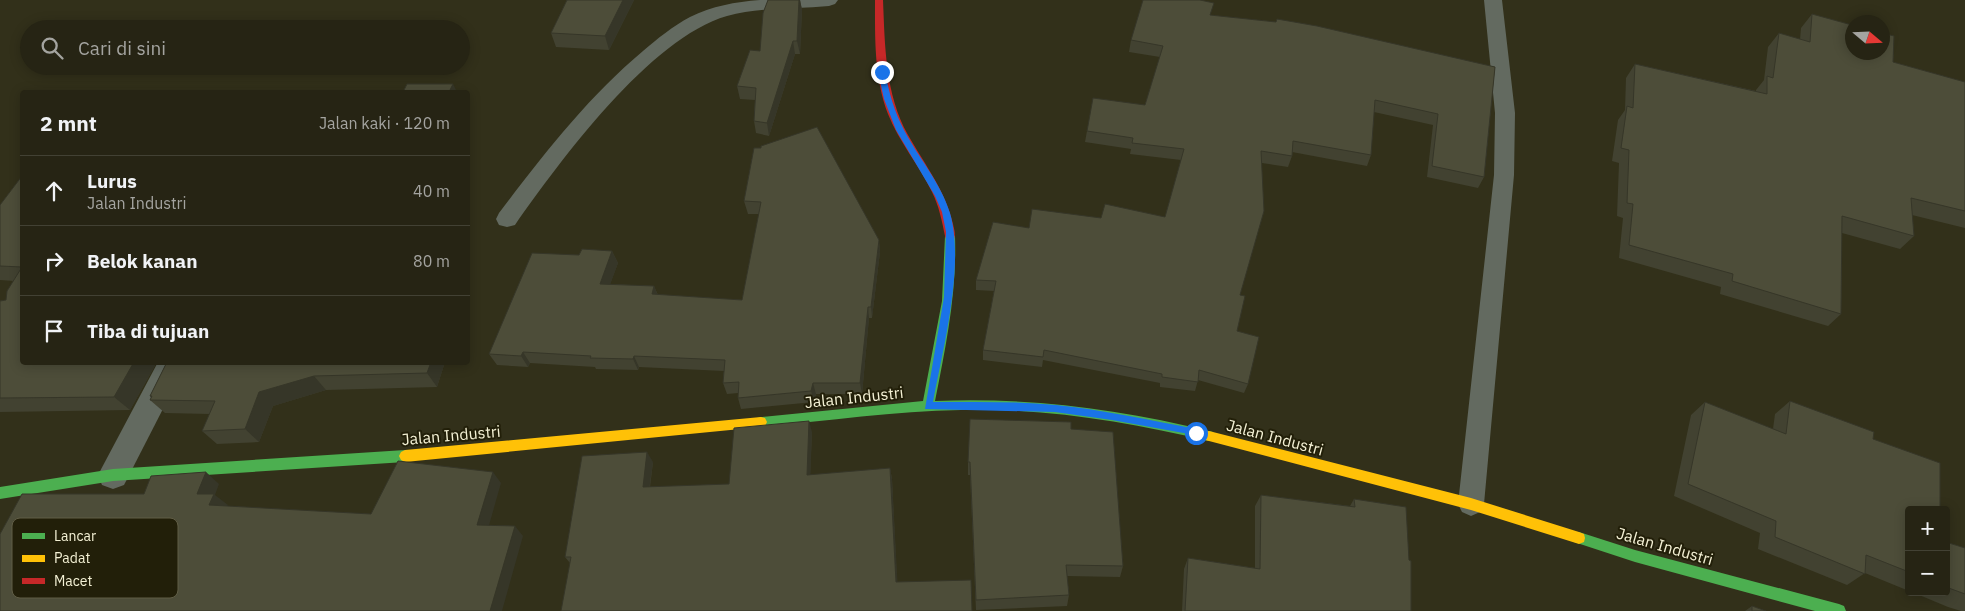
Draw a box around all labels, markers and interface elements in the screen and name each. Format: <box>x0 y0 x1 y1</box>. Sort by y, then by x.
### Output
north arrow <box>1845 15 1890 60</box>
search box <box>20 20 470 75</box>
icon: search <box>38 34 66 62</box>
text: Cari di sini <box>78 36 166 60</box>
route end <box>871 61 894 84</box>
text: 2 mnt <box>40 109 97 137</box>
text: Jalan kaki · 120 m <box>319 113 450 133</box>
text: Lurus <box>87 169 137 193</box>
icon: ahead <box>40 177 68 205</box>
text: 40 m <box>413 181 450 201</box>
text: Jalan Industri <box>87 193 187 213</box>
icon: right <box>40 247 68 275</box>
text: Belok kanan <box>87 249 198 273</box>
text: 80 m <box>413 251 450 271</box>
icon: arrive <box>40 317 68 345</box>
text: Tiba di tujuan <box>87 319 209 343</box>
street label: Jalan Industri <box>803 382 905 412</box>
street label: Jalan Industri <box>1224 414 1326 460</box>
street label: Jalan Industri <box>401 421 501 449</box>
route start <box>1185 422 1208 445</box>
map controls <box>1905 506 1950 596</box>
button: + <box>1905 506 1950 551</box>
legend <box>12 518 178 598</box>
street label: Jalan Industri <box>1614 523 1716 569</box>
text: Lancar <box>54 527 96 545</box>
text: Padat <box>54 549 90 567</box>
button: − <box>1905 551 1950 596</box>
text: Macet <box>54 572 92 590</box>

